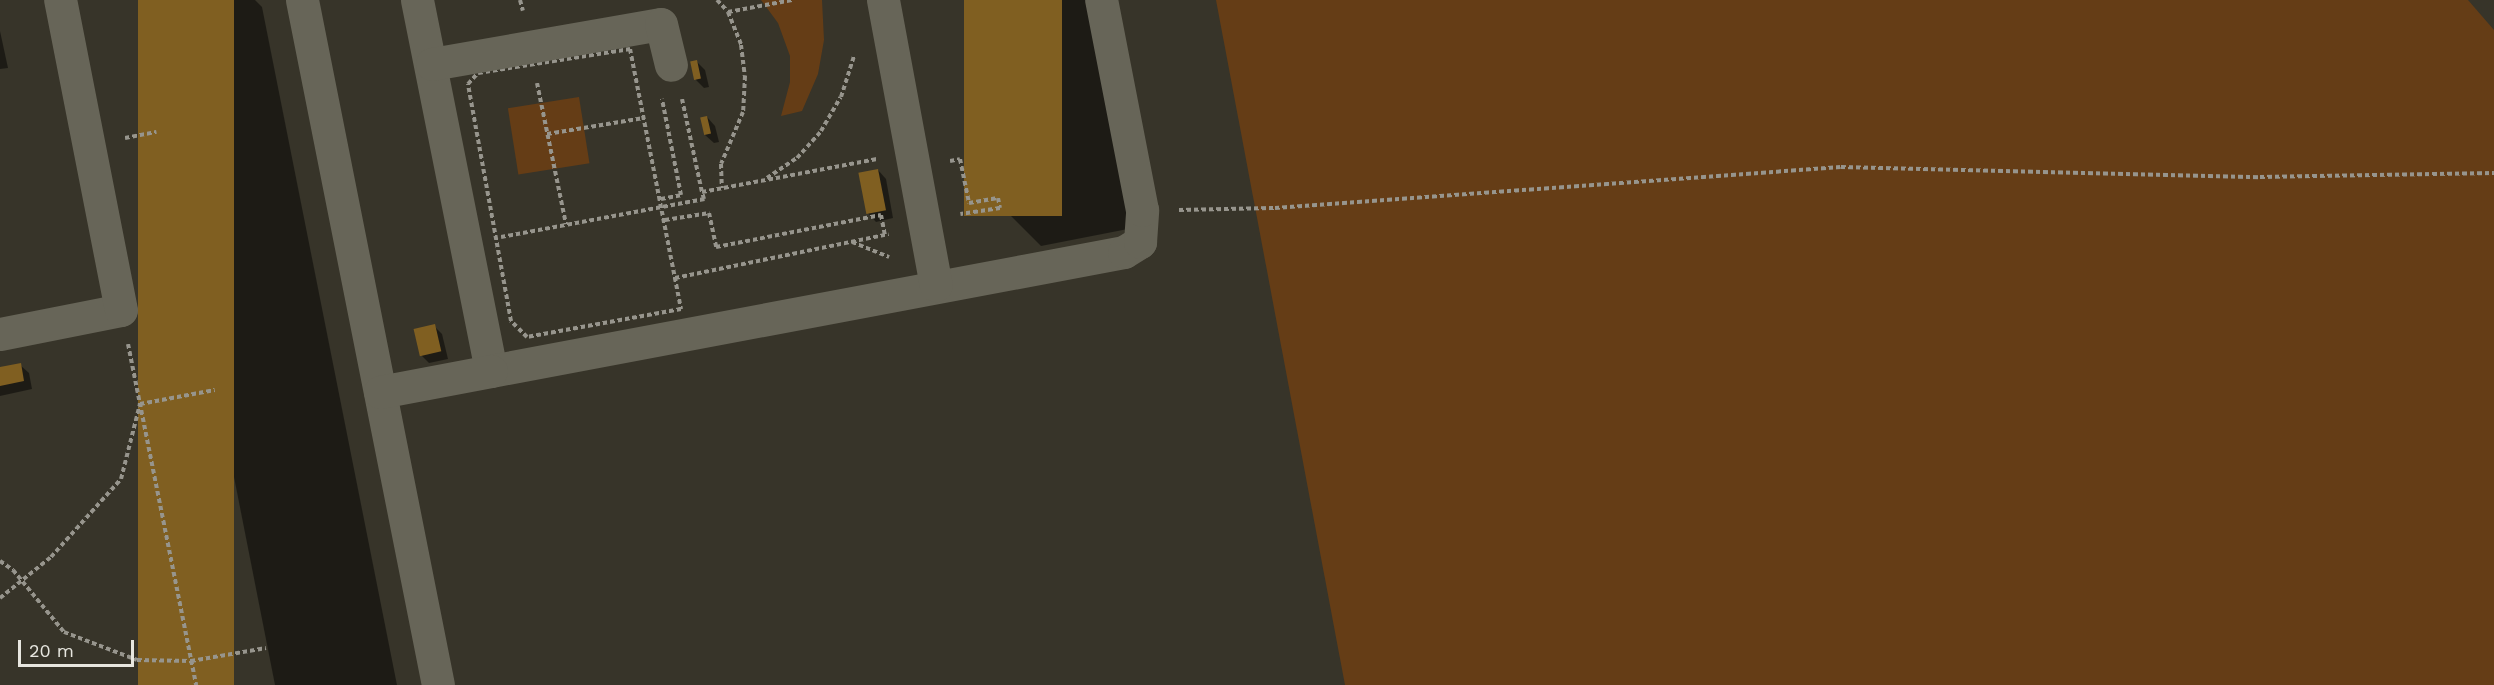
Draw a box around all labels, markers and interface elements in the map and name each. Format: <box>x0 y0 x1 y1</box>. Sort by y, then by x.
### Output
scale bar <box>21 628 136 666</box>
text: 20 m <box>29 640 74 661</box>

